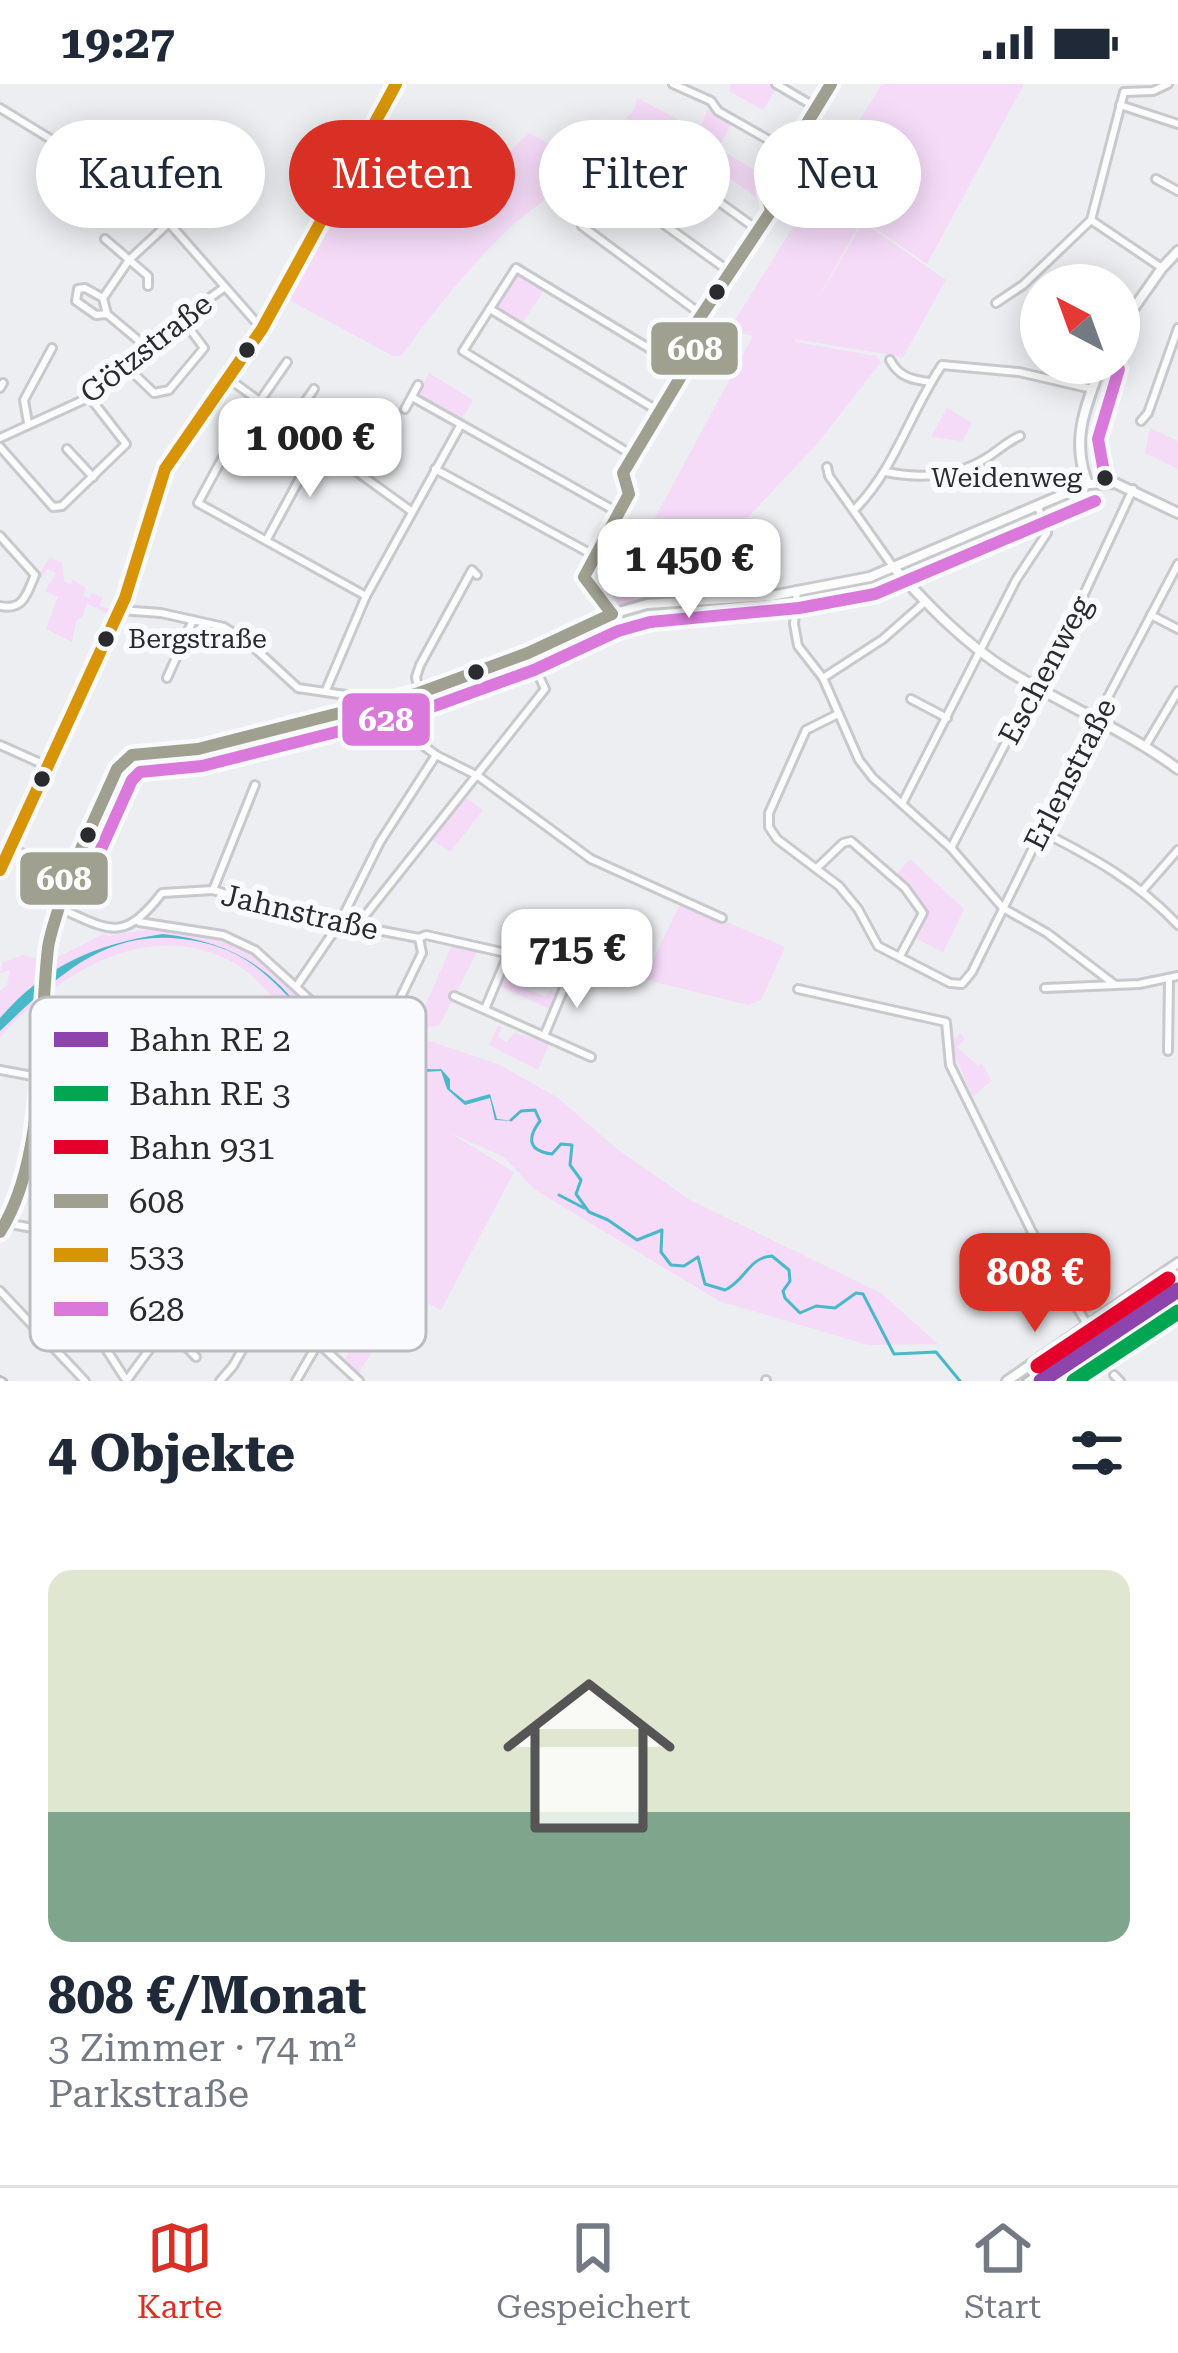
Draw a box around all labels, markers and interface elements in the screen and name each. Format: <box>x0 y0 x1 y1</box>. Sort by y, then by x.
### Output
text: 19:27 <box>60 16 175 69</box>
chip: Kaufen <box>36 120 265 228</box>
chip: Mieten <box>289 120 515 228</box>
chip: Filter <box>539 120 730 228</box>
chip: Neu <box>754 120 921 228</box>
north arrow <box>1020 264 1140 384</box>
map controls <box>1020 264 1140 384</box>
unlabelled marker <box>706 281 728 303</box>
street label: Götzstraße <box>73 286 219 410</box>
line badge: 608 <box>649 320 740 377</box>
text: 608 <box>667 329 723 368</box>
unlabelled marker <box>236 339 258 361</box>
pin: 1 000 € <box>199 398 421 500</box>
text: 1 000 € <box>246 414 374 460</box>
place label: Weidenweg <box>931 462 1083 494</box>
marker: Weidenweg <box>1094 467 1116 489</box>
pin: 1 450 € <box>578 519 800 621</box>
text: 1 450 € <box>625 535 753 581</box>
street label: Eschenweg <box>991 590 1099 750</box>
place label: Bergstraße <box>128 623 267 655</box>
marker: Bergstraße <box>95 628 117 650</box>
unlabelled marker <box>465 661 487 683</box>
line badge: 628 <box>340 691 432 748</box>
street label: Erlenstraße <box>1017 692 1123 856</box>
text: 628 <box>358 700 414 739</box>
unlabelled marker <box>31 768 53 790</box>
unlabelled marker <box>77 824 99 846</box>
line badge: 608 <box>18 850 110 907</box>
text: 608 <box>36 859 92 898</box>
street label: Jahnstraße <box>218 877 382 947</box>
pin: 715 € <box>493 909 661 1011</box>
text: 715 € <box>528 925 626 971</box>
legend <box>30 997 426 1351</box>
text: Bahn RE 2 <box>129 1020 291 1059</box>
text: Bahn RE 3 <box>129 1074 291 1113</box>
text: Bahn 931 <box>129 1128 275 1167</box>
text: 608 <box>129 1182 184 1221</box>
pin: 808 € <box>951 1233 1119 1335</box>
text: 533 <box>129 1236 184 1275</box>
text: 808 € <box>986 1249 1084 1295</box>
text: 628 <box>129 1290 184 1329</box>
icon: filters <box>1064 1420 1130 1486</box>
text: 4 Objekte <box>48 1424 295 1483</box>
icon: home <box>481 1648 697 1864</box>
text: 808 €/Monat <box>48 1966 366 2025</box>
text: 3 Zimmer · 74 m² <box>48 2025 356 2071</box>
text: Parkstraße <box>48 2071 249 2117</box>
tab: Karte <box>137 2215 222 2326</box>
tab: Gespeichert <box>496 2215 691 2326</box>
tab: Start <box>964 2215 1041 2326</box>

